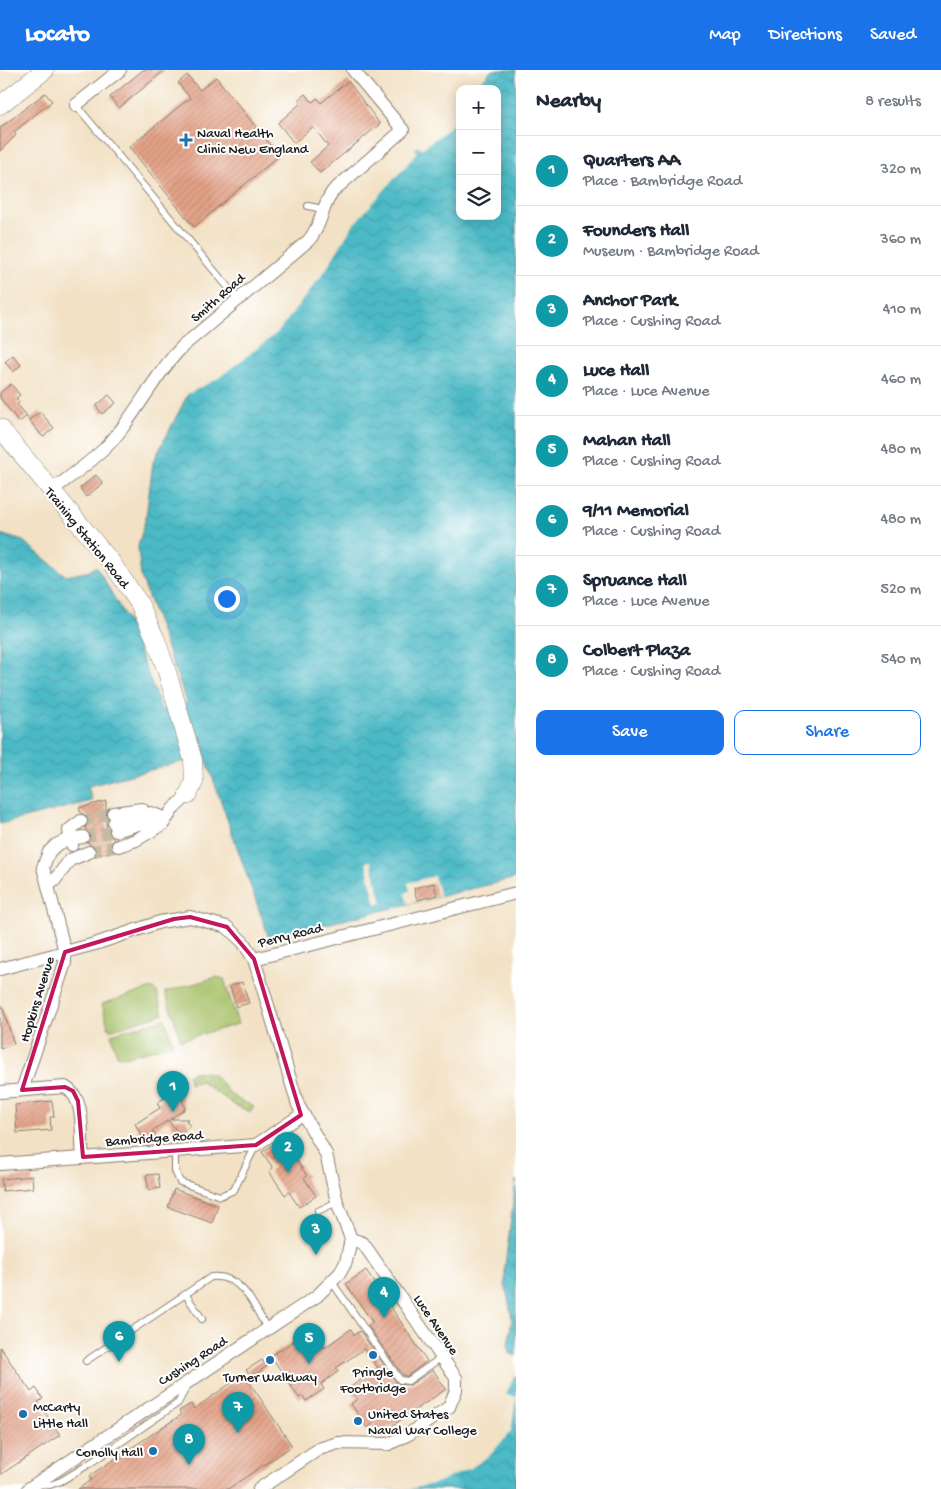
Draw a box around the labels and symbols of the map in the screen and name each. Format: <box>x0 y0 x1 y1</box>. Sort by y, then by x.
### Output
place label: Naval Health Clinic New England <box>197 126 310 159</box>
marker: Naval Health Clinic New England <box>179 133 193 147</box>
street label: Smith Road <box>188 269 251 327</box>
street label: Training Station Road <box>39 484 133 594</box>
your location <box>214 586 240 612</box>
street label: Perry Road <box>256 920 326 953</box>
street label: Hopkins Avenue <box>17 954 60 1045</box>
pin: 1 <box>157 1071 189 1112</box>
street label: Bambridge Road <box>104 1127 205 1151</box>
pin: 2 <box>272 1132 304 1173</box>
pin: 3 <box>300 1214 332 1255</box>
pin: 4 <box>368 1277 400 1318</box>
street label: Luce Avenue <box>409 1292 462 1359</box>
pin: 6 <box>103 1321 135 1362</box>
pin: 5 <box>293 1323 325 1364</box>
street label: Cushing Road <box>156 1333 232 1391</box>
marker: Pringle Footbridge <box>367 1349 379 1361</box>
marker: Turner Walkway <box>264 1354 276 1366</box>
place label: Pringle Footbridge <box>339 1365 407 1398</box>
place label: Turner Walkway <box>222 1370 317 1387</box>
pin: 7 <box>222 1392 254 1433</box>
place label: McCarty Little Hall <box>33 1400 88 1433</box>
place label: United States Naval War College <box>368 1407 477 1440</box>
marker: McCarty Little Hall <box>17 1408 29 1420</box>
marker: United States Naval War College <box>352 1415 364 1427</box>
pin: 8 <box>173 1424 205 1465</box>
place label: Conolly Hall <box>76 1445 143 1462</box>
marker: Conolly Hall <box>147 1445 159 1457</box>

